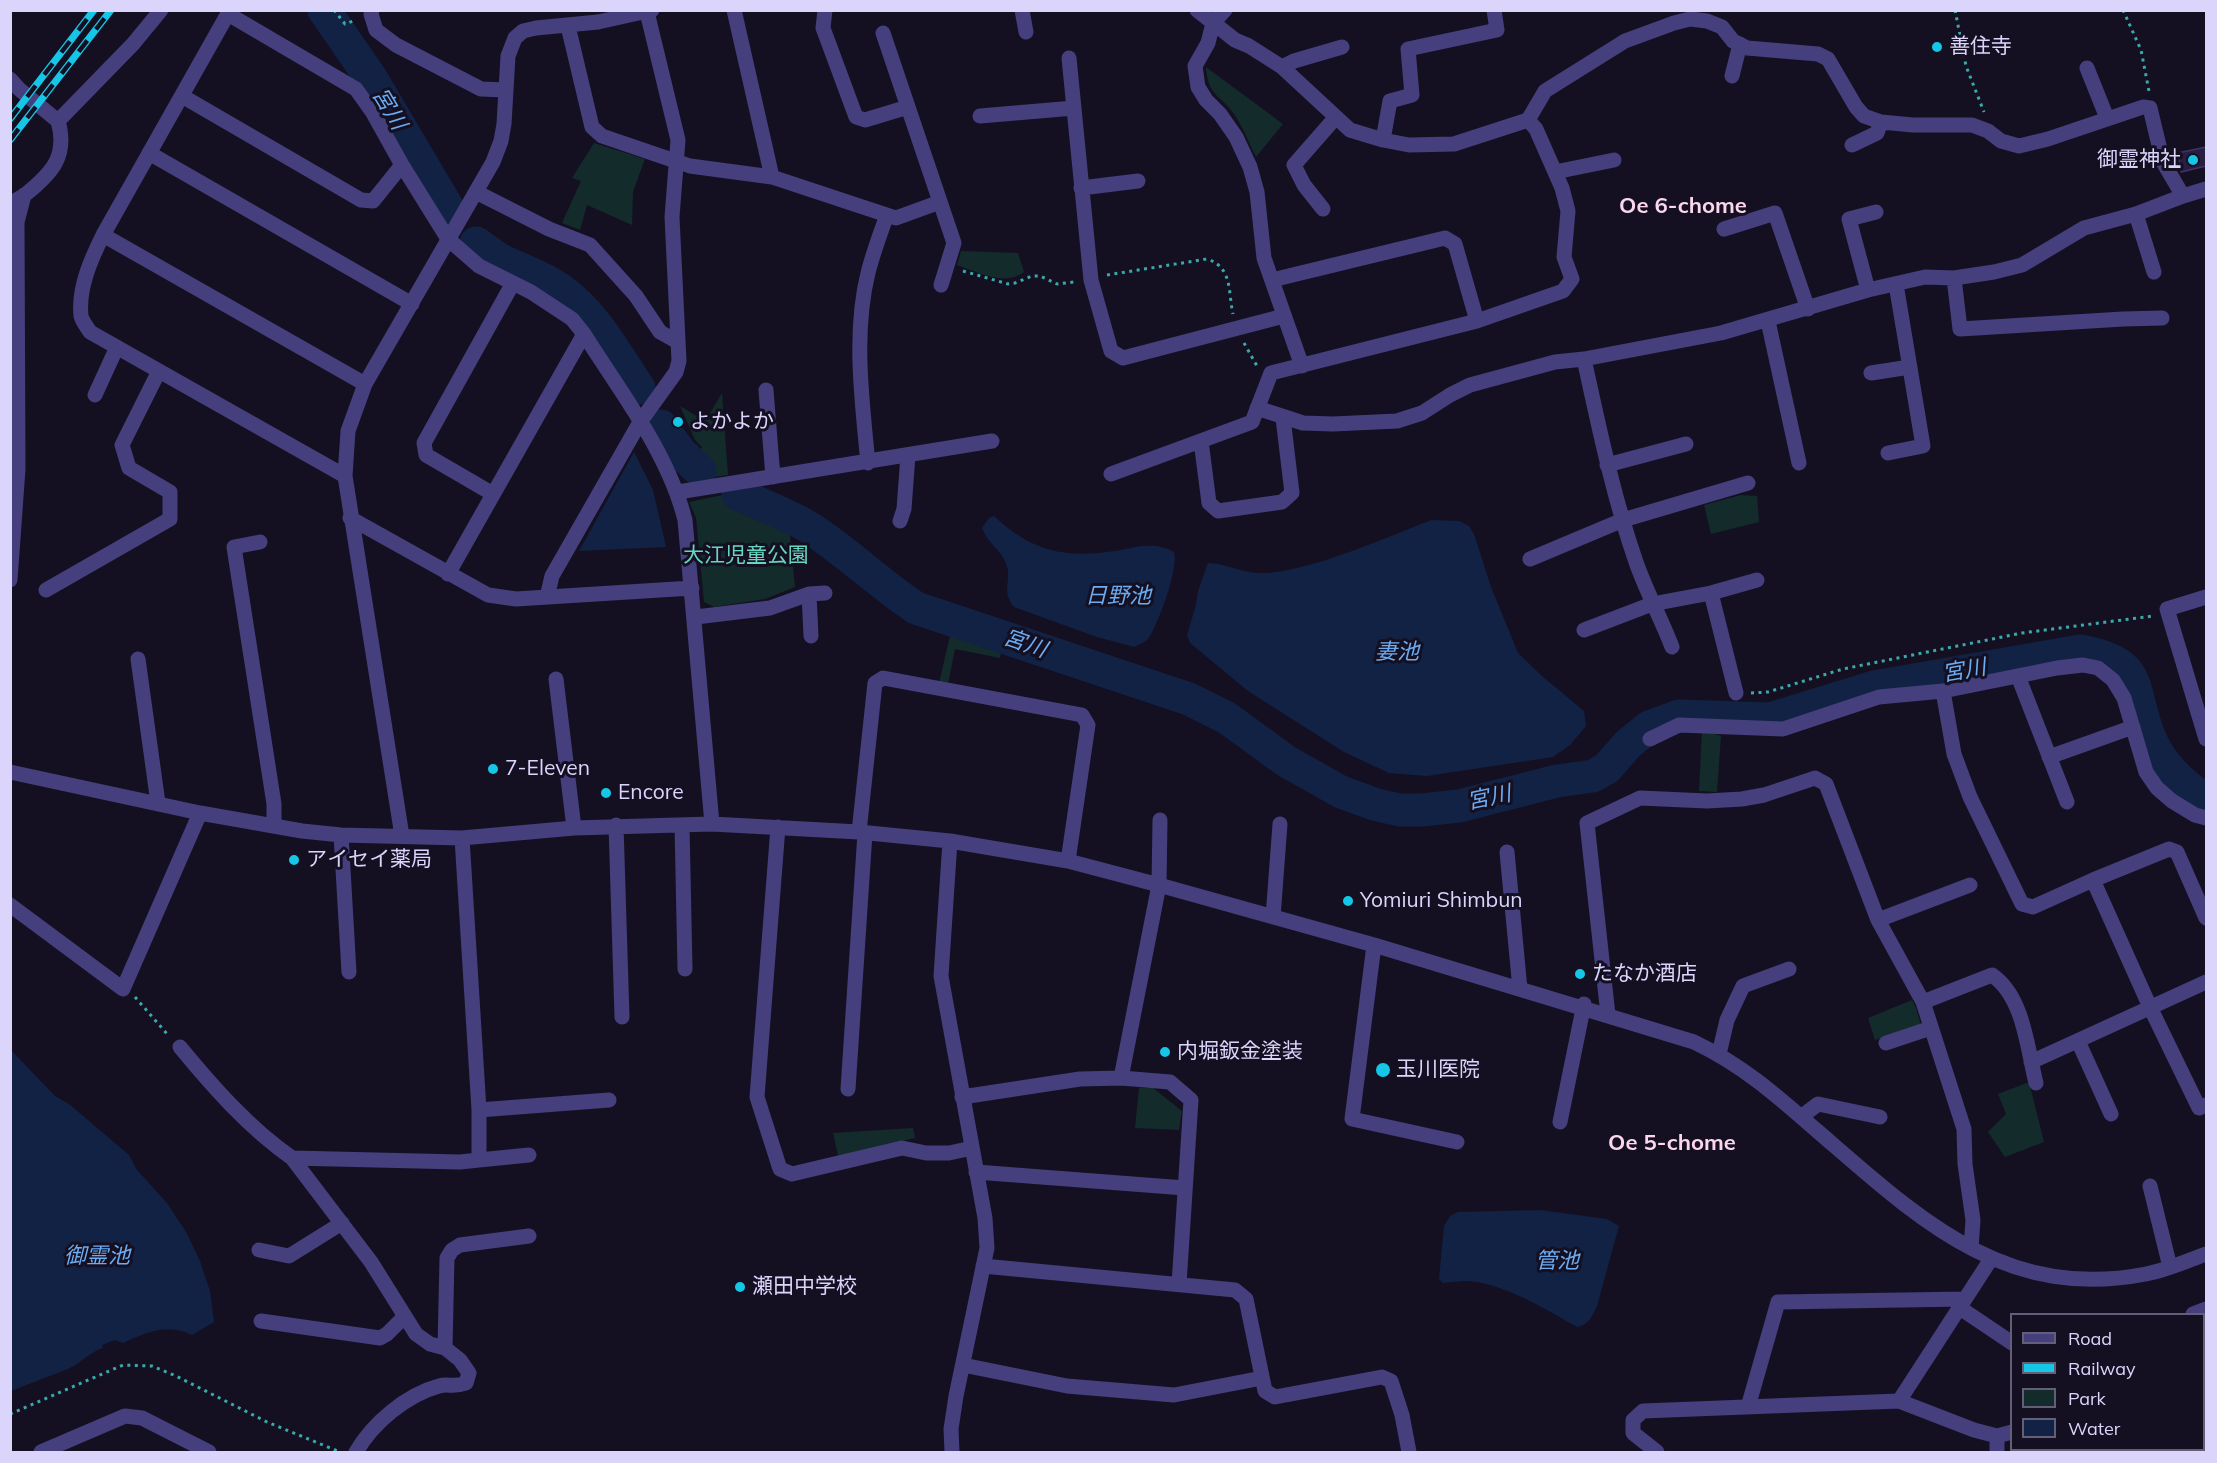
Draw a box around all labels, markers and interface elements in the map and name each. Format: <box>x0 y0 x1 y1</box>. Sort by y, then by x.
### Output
place label: 善住寺 <box>1949 34 2012 60</box>
marker: 善住寺 <box>1930 40 1944 54</box>
water label: 宮川 <box>366 83 412 135</box>
place label: 御霊神社 <box>2097 147 2181 173</box>
marker: 御霊神社 <box>2186 153 2200 167</box>
district label: Oe 6-chome <box>1619 193 1747 219</box>
place label: よかよか <box>690 409 774 435</box>
marker: よかよか <box>671 415 685 429</box>
park label: 大江児童公園 <box>683 543 809 569</box>
water label: 日野池 <box>1085 583 1151 609</box>
water label: 宮川 <box>1000 624 1050 664</box>
water label: 妻池 <box>1375 639 1419 665</box>
water label: 宮川 <box>1940 654 1988 688</box>
place label: 7-Eleven <box>505 756 590 782</box>
marker: 7-Eleven <box>486 762 500 776</box>
place label: Encore <box>618 780 684 806</box>
water label: 宮川 <box>1465 781 1513 815</box>
marker: Encore <box>599 786 613 800</box>
place label: アイセイ薬局 <box>306 847 432 873</box>
marker: アイセイ薬局 <box>287 853 301 867</box>
place label: Yomiuri Shimbun <box>1360 888 1523 914</box>
marker: Yomiuri Shimbun <box>1341 894 1355 908</box>
place label: たなか酒店 <box>1592 961 1697 987</box>
marker: たなか酒店 <box>1573 967 1587 981</box>
place label: 内堀鈑金塗装 <box>1177 1039 1303 1065</box>
marker: 内堀鈑金塗装 <box>1158 1045 1172 1059</box>
place label: 玉川医院 <box>1396 1057 1480 1083</box>
marker: 玉川医院 <box>1374 1061 1392 1079</box>
district label: Oe 5-chome <box>1608 1130 1736 1156</box>
water label: 御霊池 <box>64 1243 130 1269</box>
water label: 管池 <box>1535 1248 1579 1274</box>
place label: 瀬田中学校 <box>752 1274 857 1300</box>
marker: 瀬田中学校 <box>733 1280 747 1294</box>
legend <box>2010 1313 2205 1451</box>
text: Road <box>2068 1327 2112 1350</box>
text: Railway <box>2068 1357 2136 1380</box>
text: Park <box>2068 1387 2106 1410</box>
text: Water <box>2068 1417 2120 1440</box>

